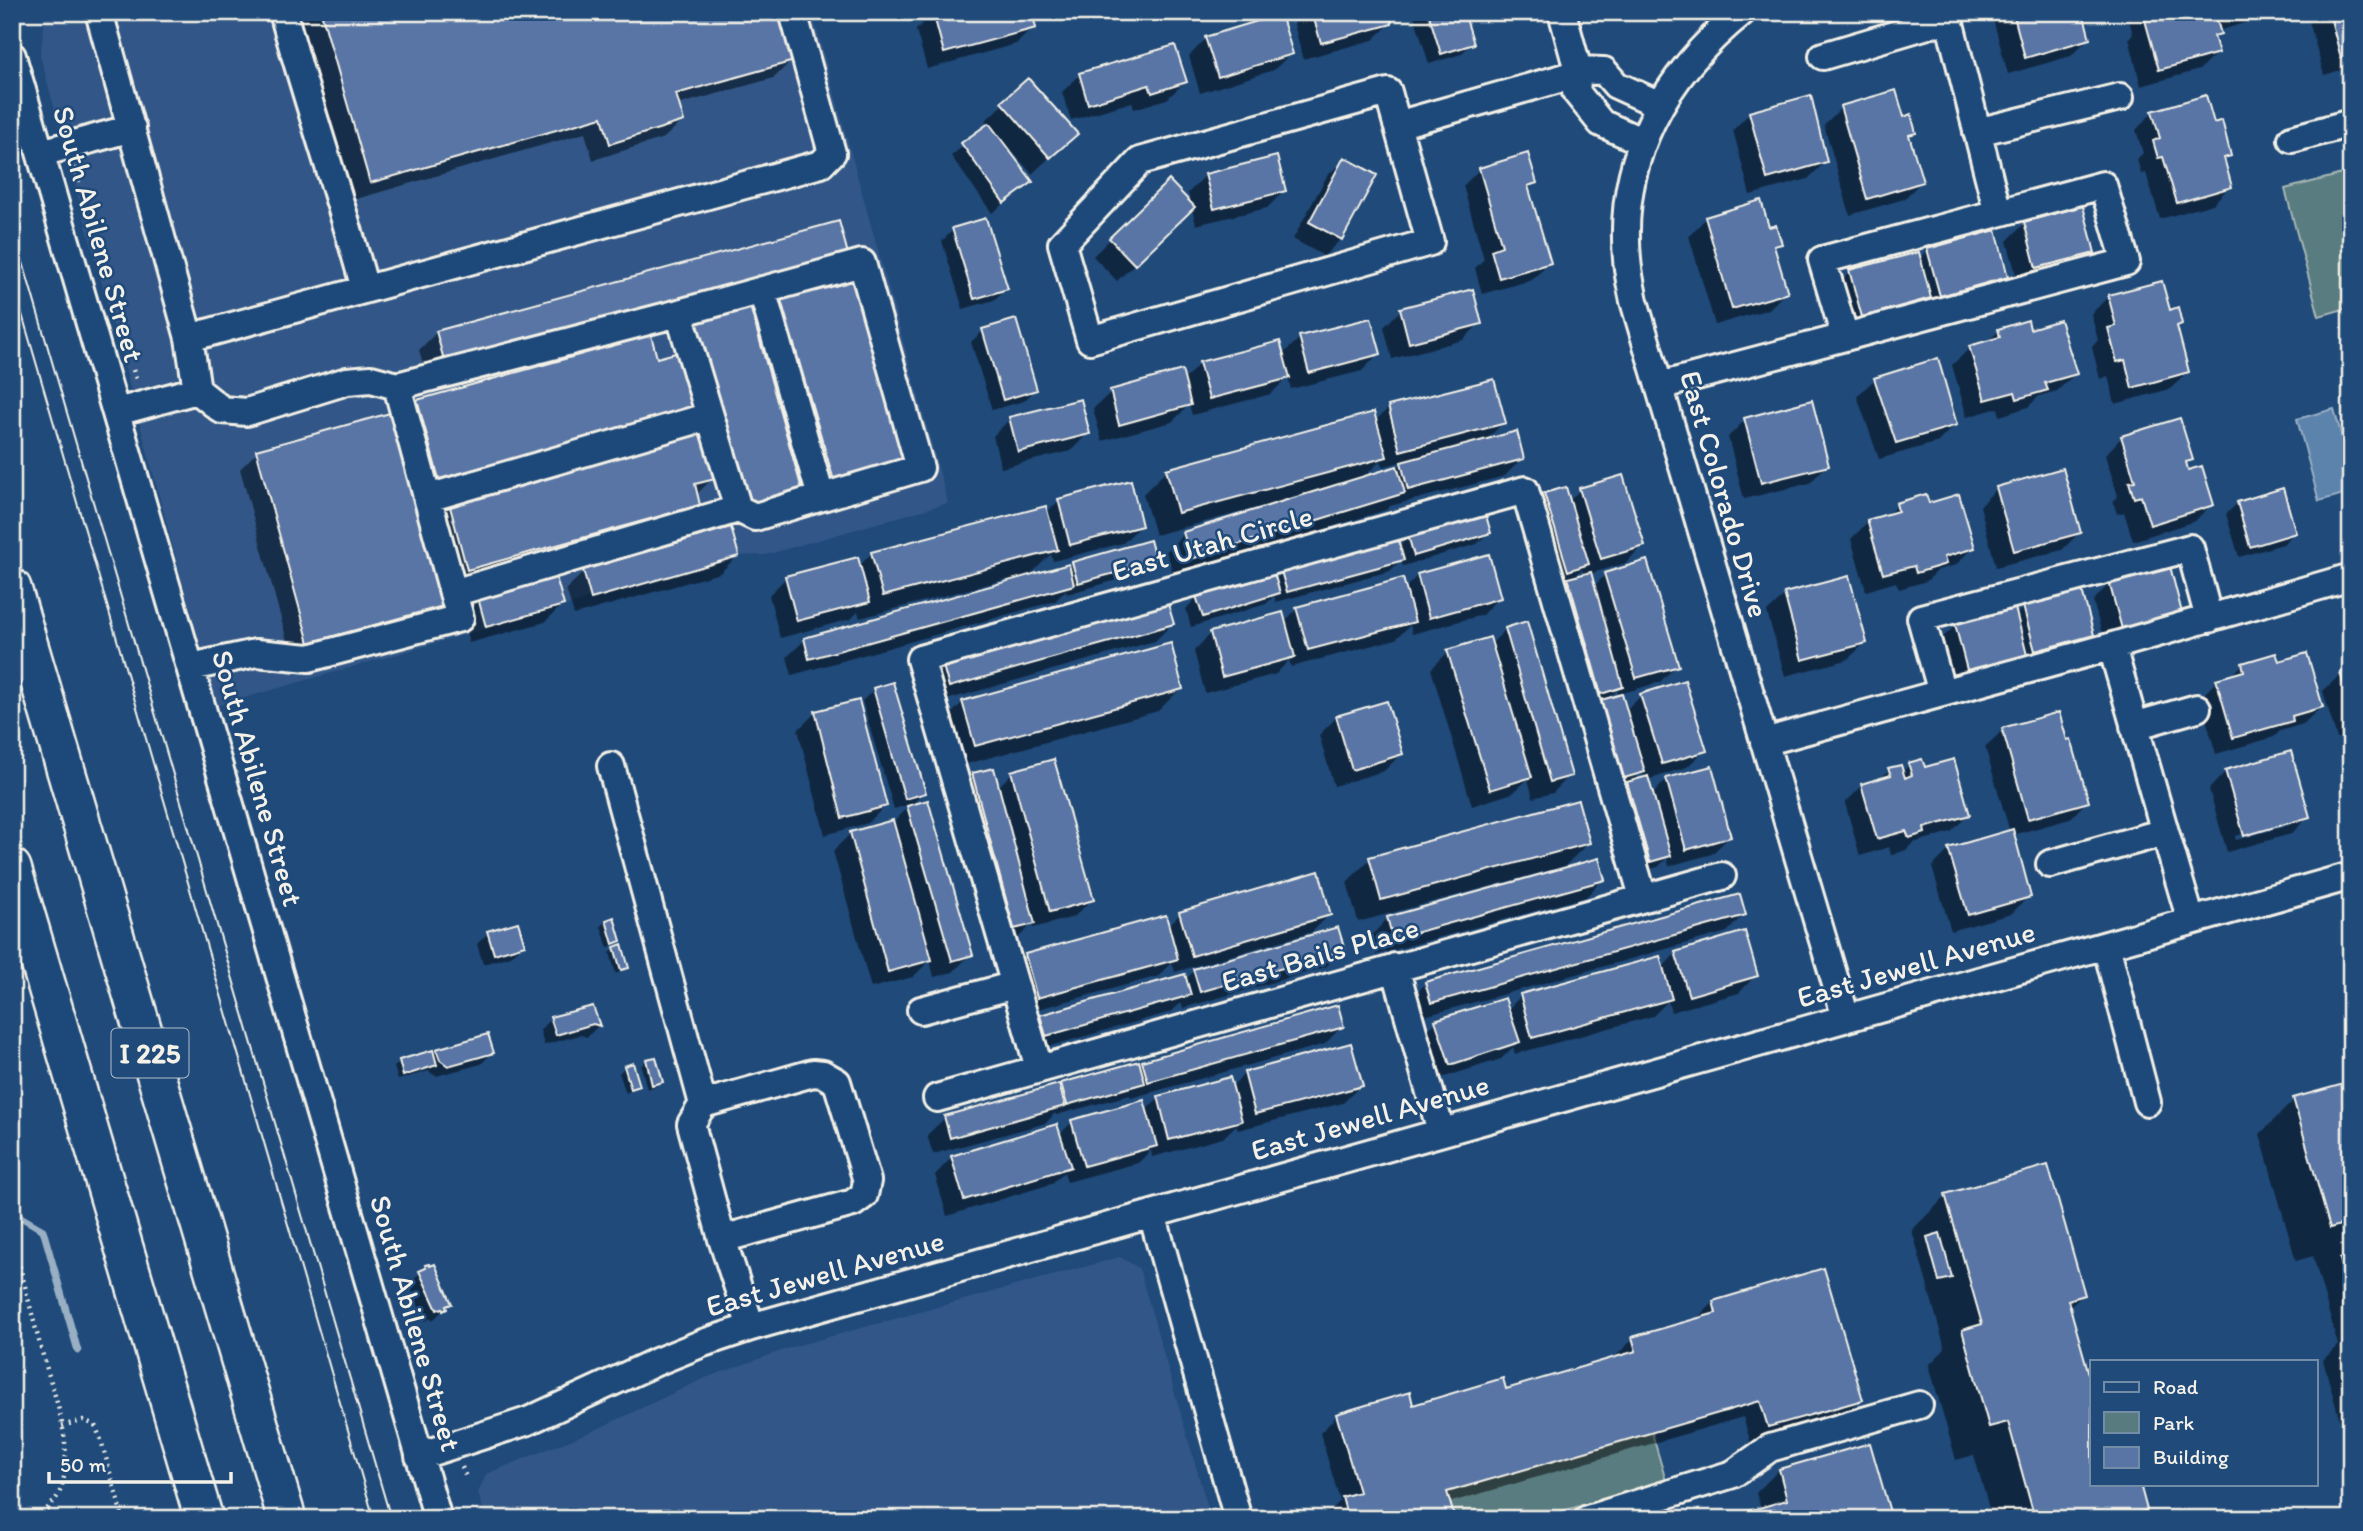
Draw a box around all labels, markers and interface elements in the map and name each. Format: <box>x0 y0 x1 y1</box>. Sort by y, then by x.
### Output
street label: South Abilene Street <box>45 102 153 366</box>
street label: East Colorado Drive <box>1672 366 1778 622</box>
street label: East Utah Circle <box>1107 497 1317 589</box>
street label: South Abilene Street <box>204 646 312 910</box>
street label: East Bails Place <box>1217 908 1423 1000</box>
street label: East Jewell Avenue <box>1793 912 2039 1016</box>
road number: I 225 <box>111 1028 188 1078</box>
street label: East Jewell Avenue <box>1247 1065 1493 1169</box>
street label: South Abilene Street <box>362 1191 470 1455</box>
street label: East Jewell Avenue <box>702 1221 948 1325</box>
legend <box>2090 1360 2318 1486</box>
text: Road <box>2153 1374 2199 1399</box>
text: Park <box>2153 1410 2195 1435</box>
scale bar <box>49 1440 231 1484</box>
text: Building <box>2153 1444 2229 1469</box>
text: 50 m <box>60 1452 107 1477</box>

